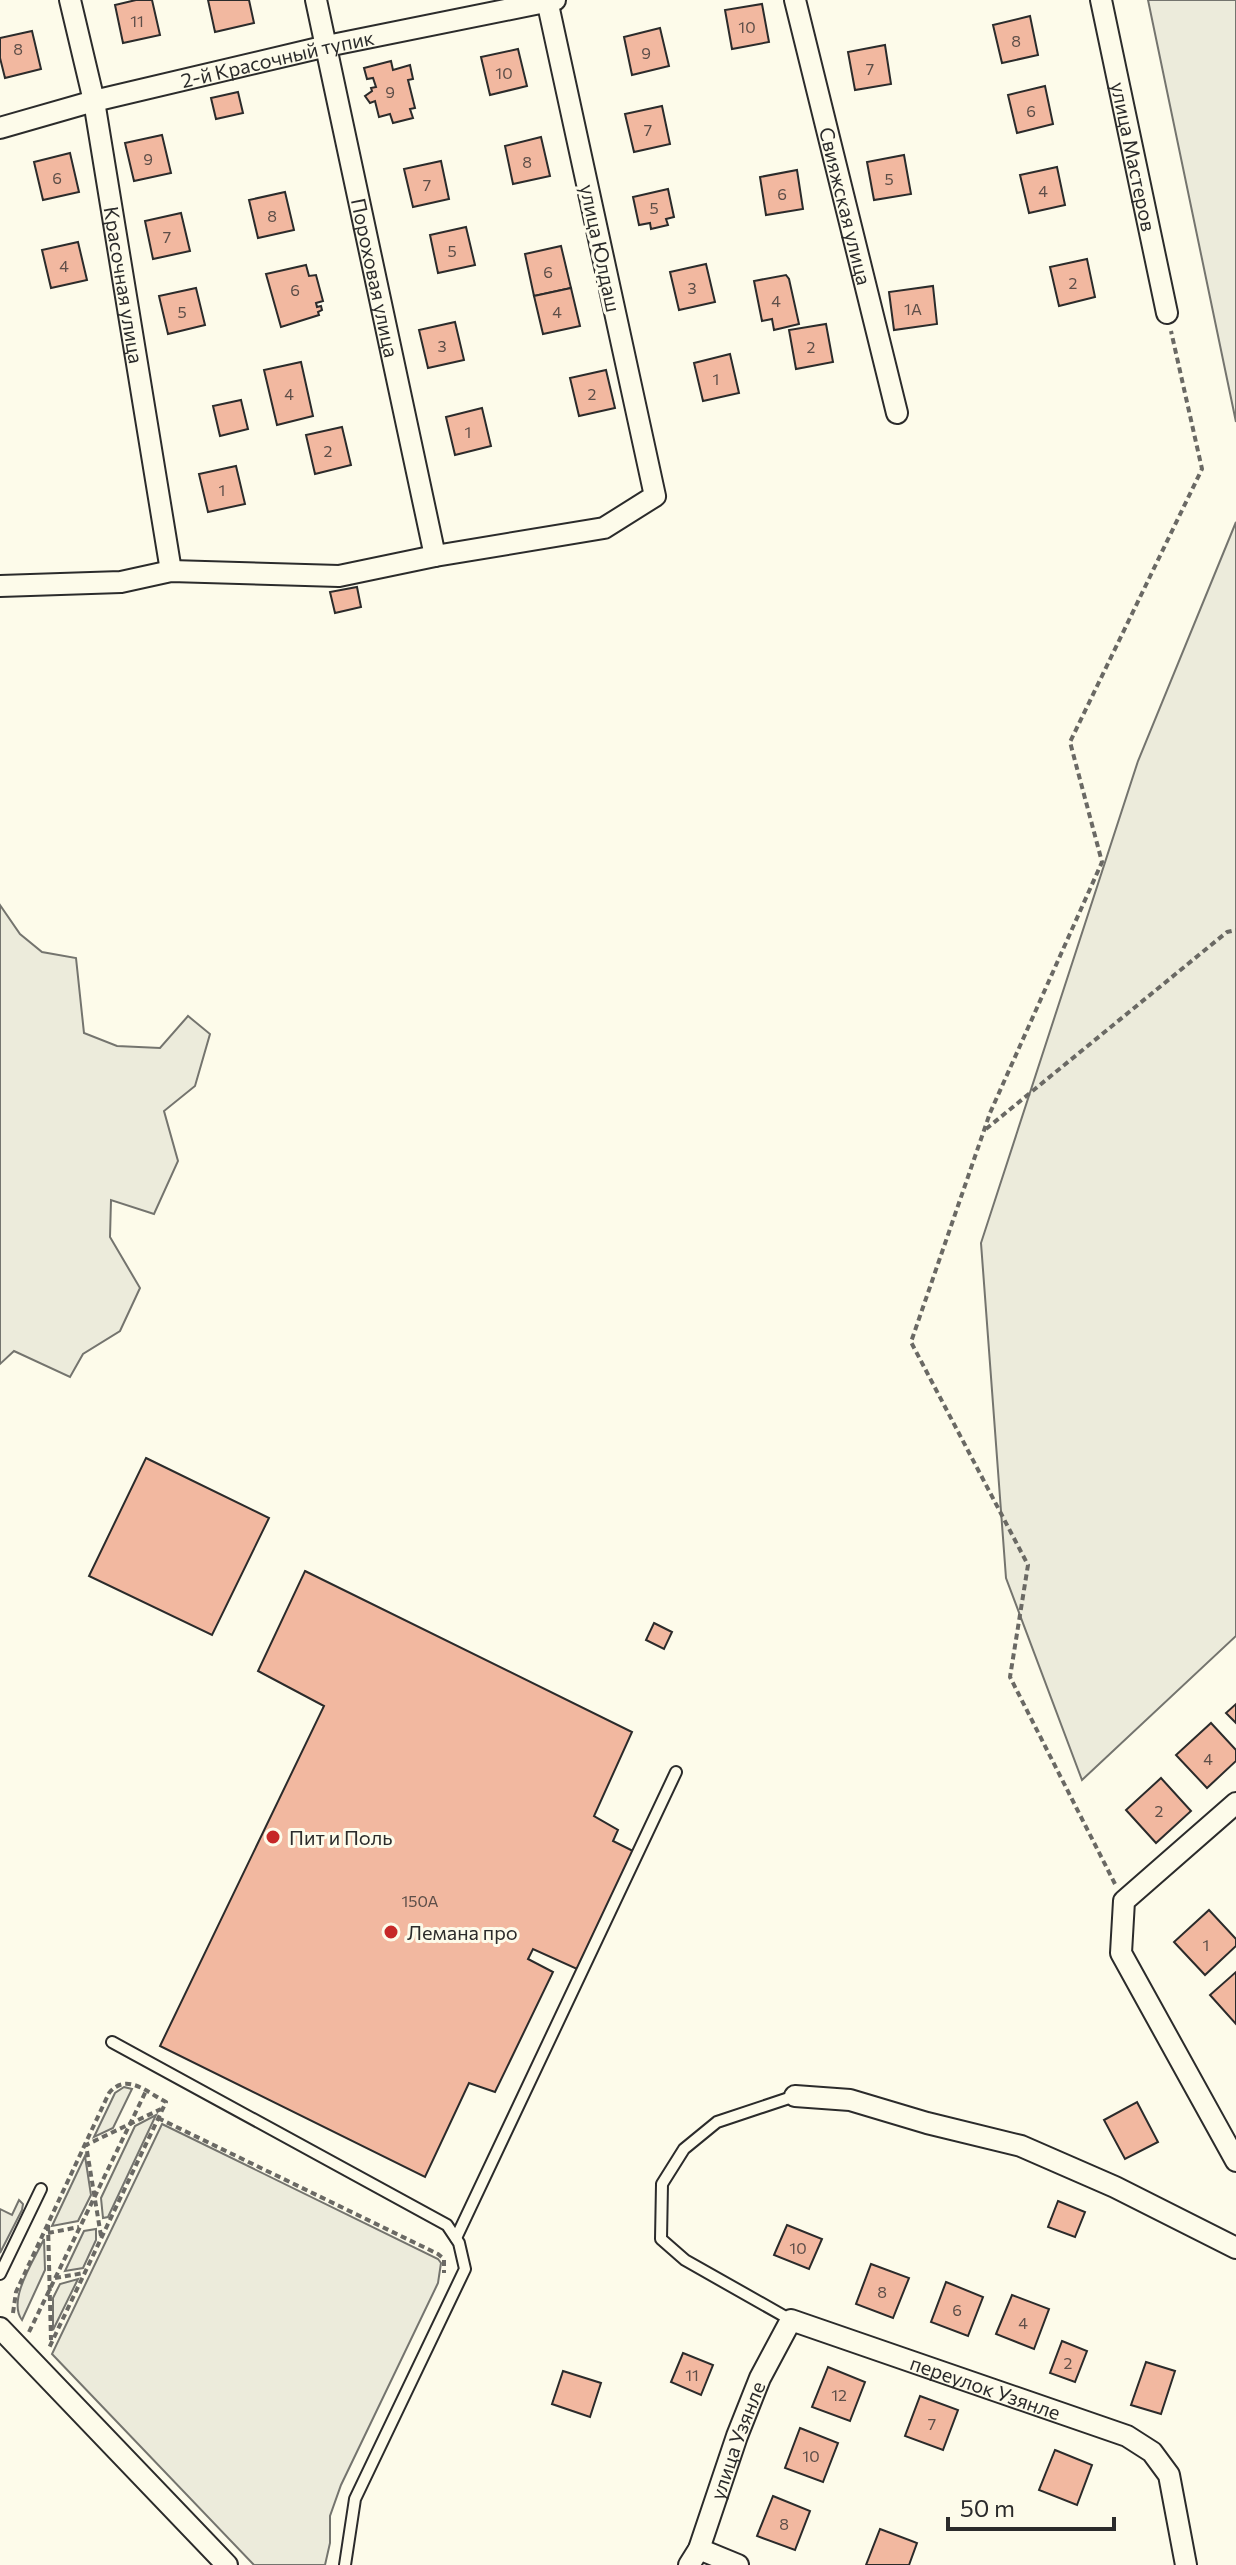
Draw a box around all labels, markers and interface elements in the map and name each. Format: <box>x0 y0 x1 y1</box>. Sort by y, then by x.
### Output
house number: 11 <box>130 11 144 30</box>
house number: 10 <box>738 17 756 36</box>
street label: 2-й Красочный тупик <box>178 25 376 92</box>
house number: 8 <box>1011 31 1021 50</box>
house number: 8 <box>13 39 23 58</box>
house number: 9 <box>641 43 651 62</box>
house number: 7 <box>866 59 874 78</box>
house number: 10 <box>495 63 513 82</box>
street label: улица Мастеров <box>1107 80 1161 233</box>
house number: 9 <box>385 82 395 101</box>
house number: 6 <box>1026 101 1036 120</box>
house number: 7 <box>644 120 652 139</box>
street label: Свияжская улица <box>815 124 877 287</box>
house number: 9 <box>143 149 153 168</box>
house number: 8 <box>522 152 532 171</box>
house number: 6 <box>52 168 62 187</box>
house number: 5 <box>884 169 894 188</box>
house number: 7 <box>423 175 431 194</box>
house number: 4 <box>1038 181 1048 200</box>
street label: улица Юлдаш <box>576 182 626 314</box>
house number: 6 <box>777 184 787 203</box>
street label: Пороховая улица <box>347 196 404 360</box>
house number: 5 <box>649 198 659 217</box>
street label: Красочная улица <box>99 204 149 365</box>
house number: 8 <box>267 206 277 225</box>
house number: 7 <box>163 227 171 246</box>
house number: 5 <box>447 241 457 260</box>
house number: 4 <box>59 256 69 275</box>
house number: 6 <box>543 262 553 281</box>
house number: 2 <box>1069 273 1078 292</box>
house number: 3 <box>687 278 697 297</box>
house number: 6 <box>290 280 300 299</box>
house number: 4 <box>771 291 781 310</box>
house number: 1А <box>904 299 922 318</box>
house number: 5 <box>177 302 187 321</box>
house number: 4 <box>552 302 562 321</box>
house number: 3 <box>437 336 447 355</box>
house number: 2 <box>807 337 816 356</box>
house number: 1 <box>713 369 719 388</box>
house number: 4 <box>284 384 294 403</box>
house number: 2 <box>588 384 597 403</box>
house number: 1 <box>465 422 471 441</box>
house number: 2 <box>324 441 333 460</box>
house number: 1 <box>219 480 225 499</box>
house number: 4 <box>1203 1749 1213 1768</box>
house number: 2 <box>1155 1801 1164 1820</box>
place label: Пит и Поль <box>289 1825 393 1849</box>
marker: Пит и Поль <box>264 1828 282 1846</box>
house number: 150А <box>401 1891 439 1910</box>
place label: Лемана про <box>407 1920 518 1944</box>
marker: Лемана про <box>382 1923 400 1941</box>
house number: 1 <box>1203 1935 1209 1954</box>
house number: 10 <box>789 2238 807 2257</box>
house number: 8 <box>877 2282 887 2301</box>
house number: 6 <box>952 2300 962 2319</box>
house number: 4 <box>1018 2313 1028 2332</box>
street label: переулок Узянле <box>907 2350 1064 2424</box>
house number: 2 <box>1064 2353 1073 2372</box>
house number: 11 <box>685 2365 699 2384</box>
street label: улица Узянле <box>705 2378 770 2503</box>
house number: 12 <box>831 2385 847 2404</box>
house number: 7 <box>928 2414 936 2433</box>
house number: 10 <box>802 2446 820 2465</box>
scale bar <box>948 2481 1114 2531</box>
text: 50 m <box>960 2493 1015 2522</box>
house number: 8 <box>779 2514 789 2533</box>

